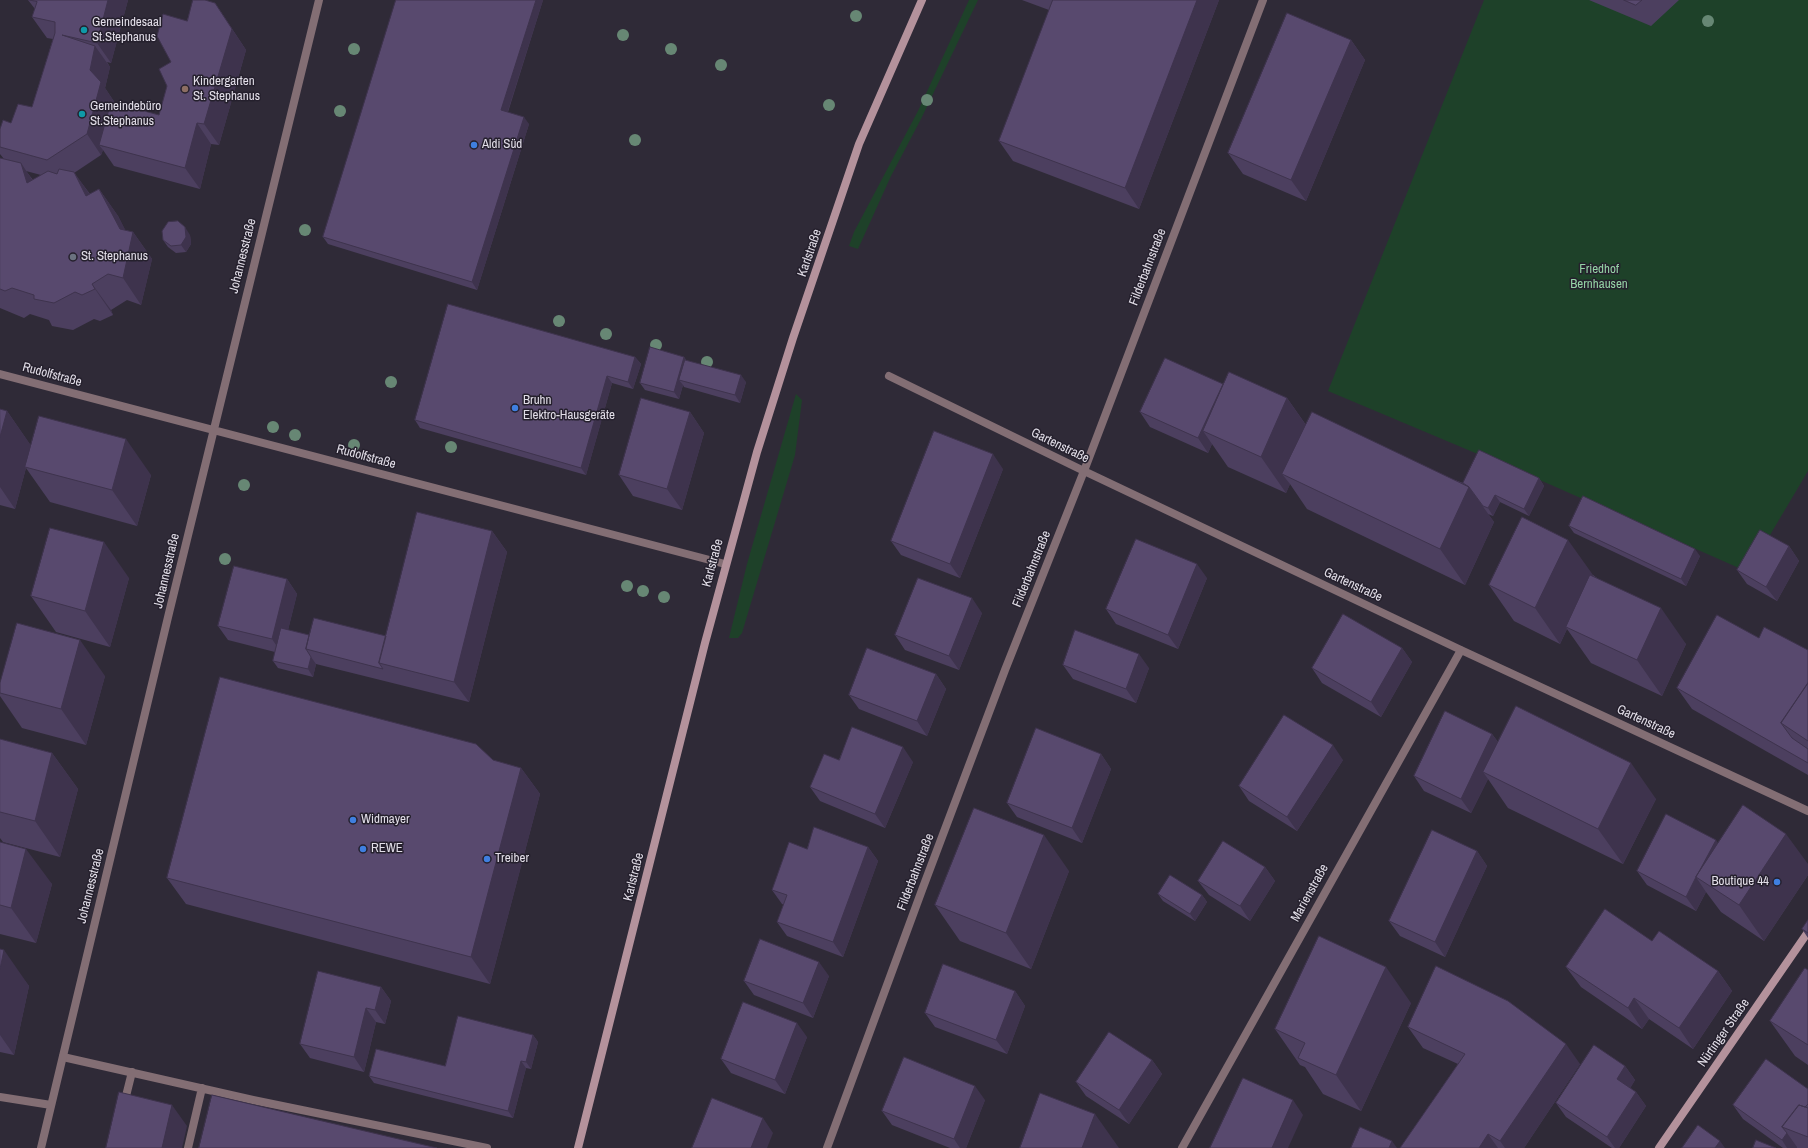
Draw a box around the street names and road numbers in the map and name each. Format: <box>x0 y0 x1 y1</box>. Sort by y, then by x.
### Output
street label: Johannesstraße <box>226 217 260 295</box>
street label: Filderbahnstraße <box>1126 226 1170 308</box>
street label: Karlstraße <box>795 227 825 279</box>
street label: Rudolfstraße <box>21 360 83 390</box>
street label: Gartenstraße <box>1028 425 1092 467</box>
street label: Rudolfstraße <box>335 442 397 472</box>
street label: Filderbahnstraße <box>1010 528 1054 610</box>
street label: Johannesstraße <box>151 532 183 610</box>
street label: Karlstraße <box>699 537 727 589</box>
street label: Gartenstraße <box>1321 565 1385 605</box>
street label: Gartenstraße <box>1614 702 1678 742</box>
street label: Filderbahnstraße <box>894 831 938 913</box>
street label: Johannesstraße <box>74 847 108 925</box>
street label: Karlstraße <box>620 851 648 903</box>
street label: Marienstraße <box>1288 861 1332 925</box>
street label: Nürtinger Straße <box>1695 996 1753 1070</box>

